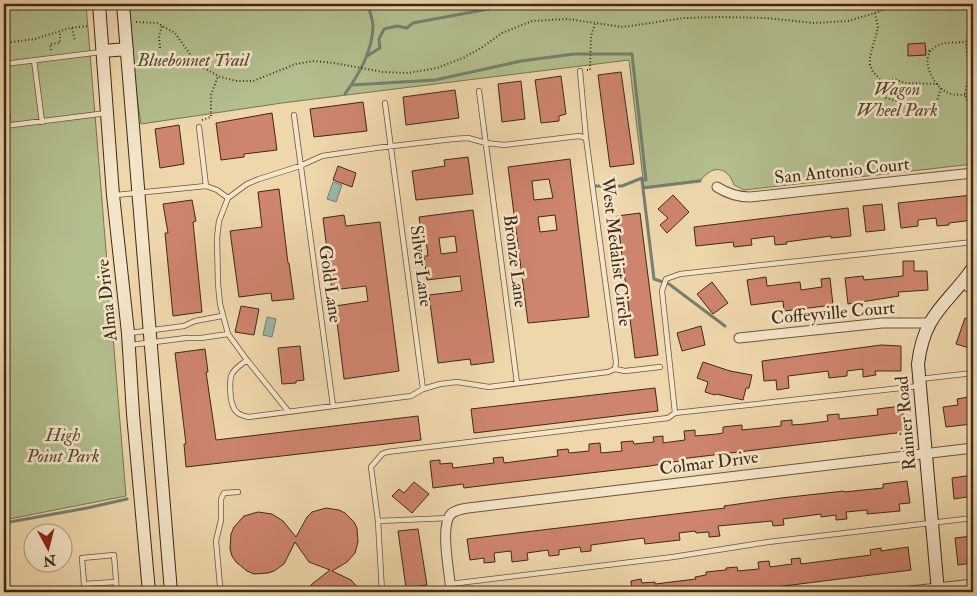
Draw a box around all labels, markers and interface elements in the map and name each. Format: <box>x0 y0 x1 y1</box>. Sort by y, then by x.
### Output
park label: Bluebonnet Trail <box>136 49 250 72</box>
park label: Wagon Wheel Park <box>856 78 938 122</box>
street label: San Antonio Court <box>773 152 911 190</box>
street label: West Medalist Circle <box>595 175 637 328</box>
street label: Bronze Lane <box>498 213 532 309</box>
street label: Silver Lane <box>405 224 437 309</box>
street label: Gold Lane <box>313 244 347 325</box>
street label: Alma Drive <box>91 257 123 343</box>
street label: Coffeyville Court <box>770 296 896 330</box>
street label: Rainier Road <box>890 375 922 471</box>
park label: High Point Park <box>25 424 100 468</box>
street label: Colmar Drive <box>658 445 760 480</box>
north arrow <box>22 524 72 574</box>
text: N <box>42 551 58 570</box>

